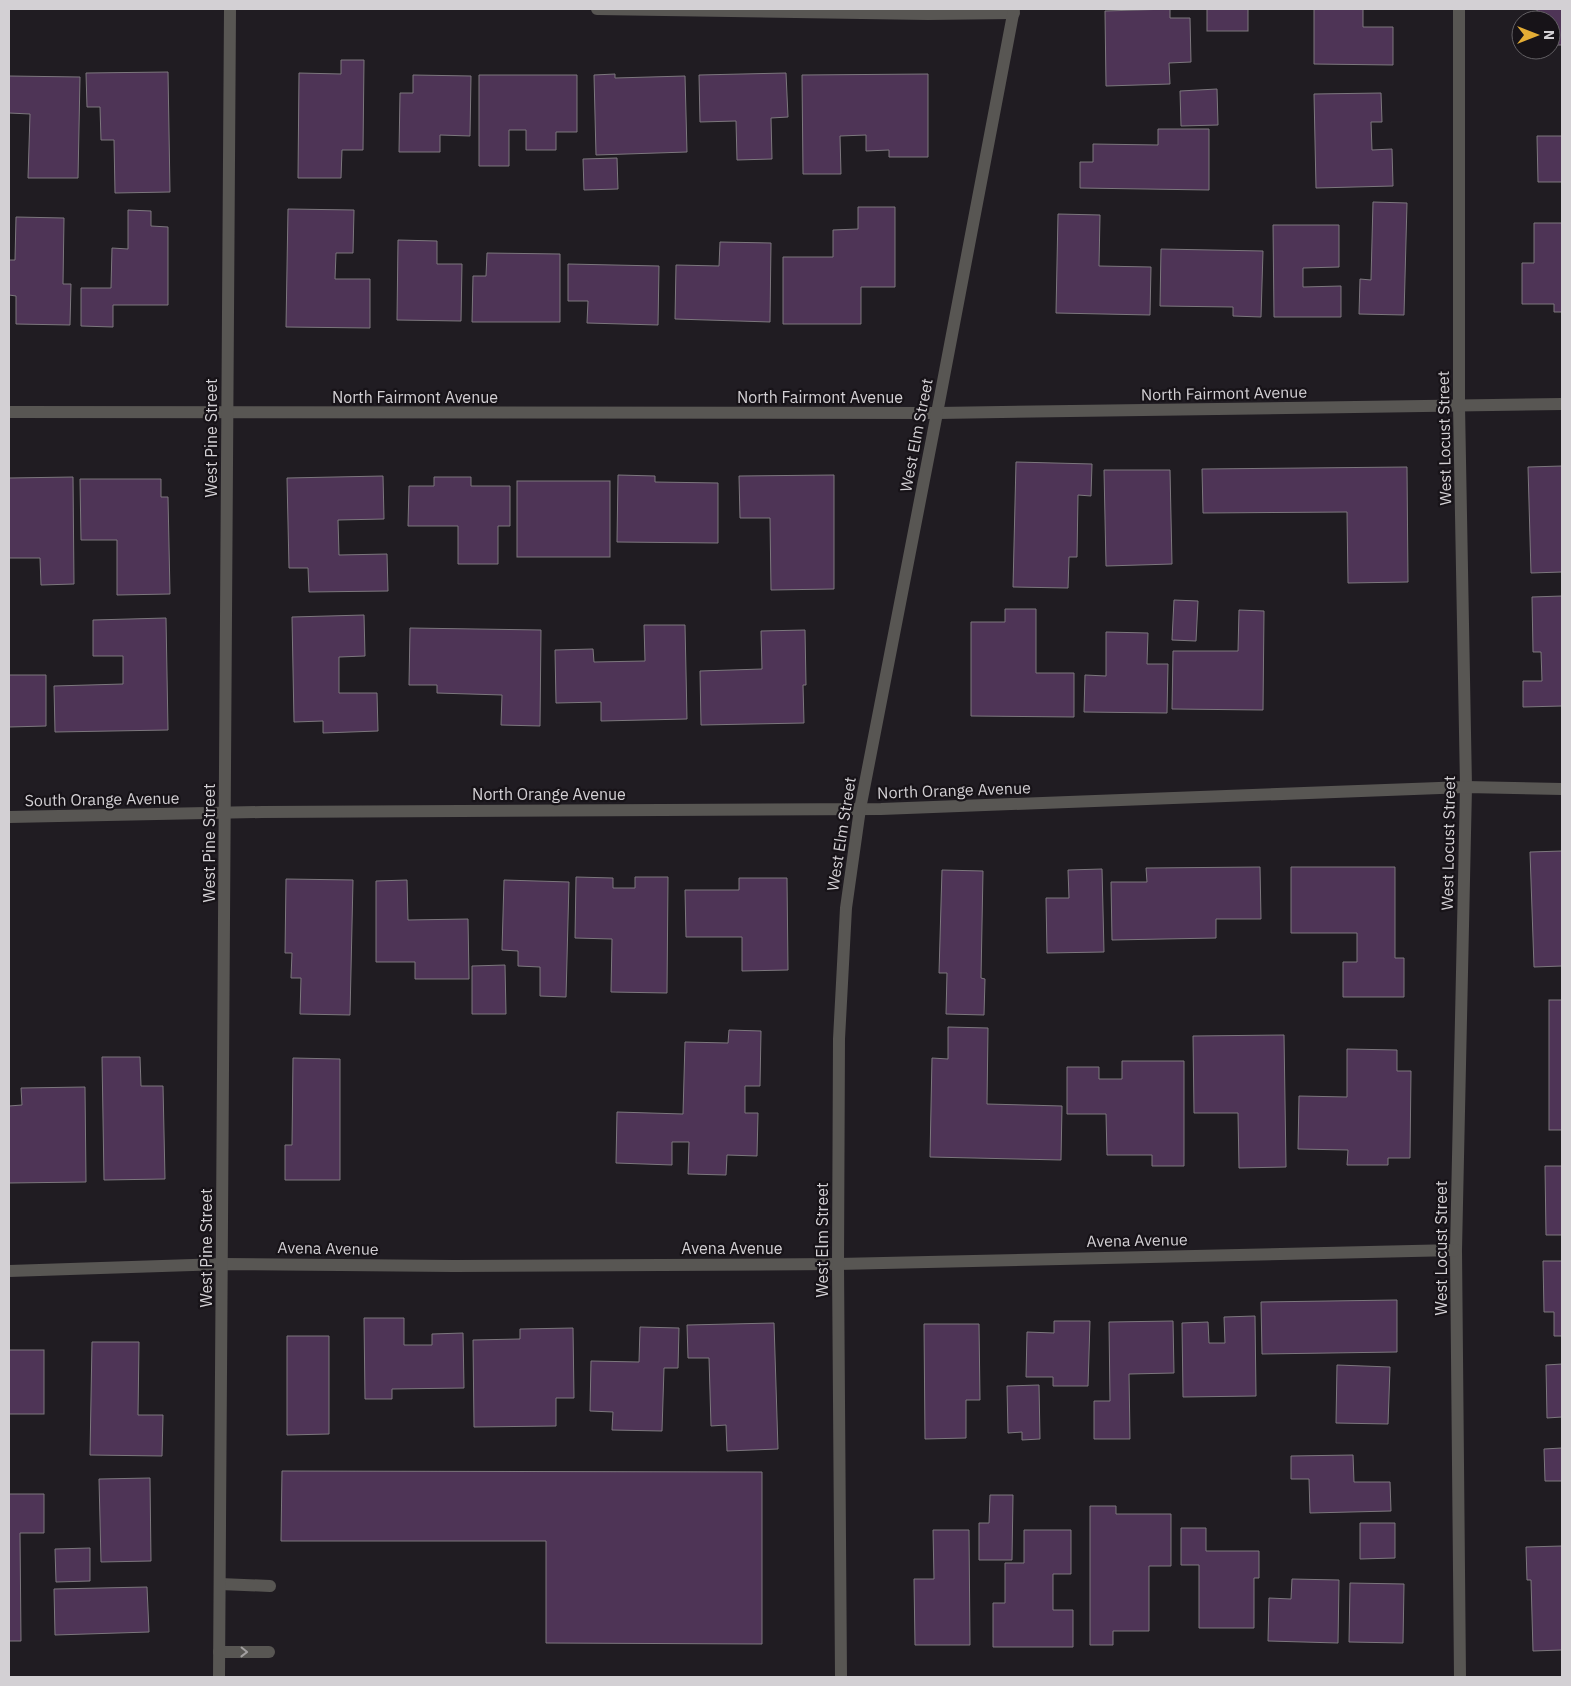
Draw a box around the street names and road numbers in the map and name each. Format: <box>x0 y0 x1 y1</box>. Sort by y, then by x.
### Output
street label: West Locust Street <box>1433 370 1455 506</box>
street label: West Elm Street <box>895 377 937 493</box>
street label: West Pine Street <box>201 378 221 498</box>
street label: North Fairmont Avenue <box>1141 382 1307 404</box>
street label: North Fairmont Avenue <box>332 387 498 407</box>
street label: North Fairmont Avenue <box>737 387 903 407</box>
street label: West Locust Street <box>1437 775 1459 911</box>
street label: West Elm Street <box>822 776 860 892</box>
street label: North Orange Avenue <box>877 777 1031 803</box>
street label: West Pine Street <box>199 783 219 903</box>
street label: North Orange Avenue <box>472 784 626 804</box>
street label: South Orange Avenue <box>24 788 180 810</box>
street label: West Locust Street <box>1431 1181 1451 1315</box>
street label: West Elm Street <box>812 1182 832 1298</box>
street label: West Pine Street <box>196 1188 216 1308</box>
street label: Avena Avenue <box>1086 1229 1188 1251</box>
street label: Avena Avenue <box>277 1237 379 1259</box>
street label: Avena Avenue <box>681 1238 783 1258</box>

